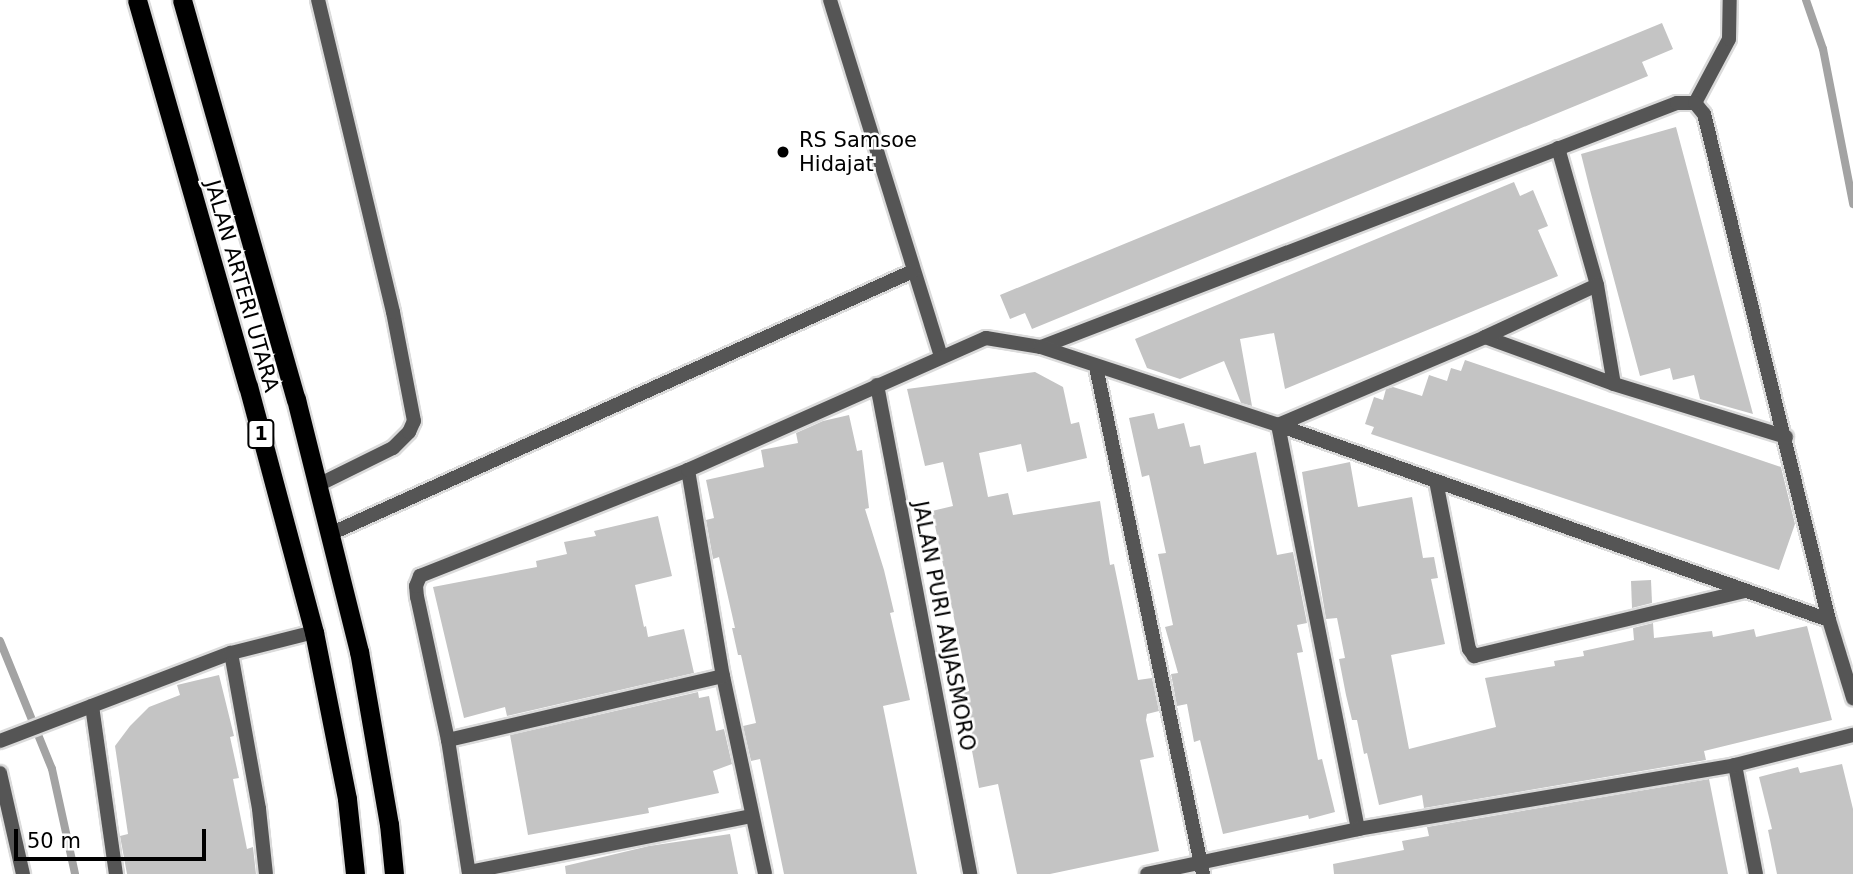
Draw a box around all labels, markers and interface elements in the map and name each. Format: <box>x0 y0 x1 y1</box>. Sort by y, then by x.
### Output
place label: RS Samsoe Hidajat <box>799 127 917 177</box>
marker: RS Samsoe Hidajat <box>773 142 793 162</box>
street label: JALAN ARTERI UTARA <box>200 177 284 395</box>
road number: 1 <box>247 418 275 449</box>
street label: JALAN PURI ANJASMORO <box>907 499 981 753</box>
scale bar <box>18 814 210 858</box>
text: 50 m <box>27 829 81 853</box>

